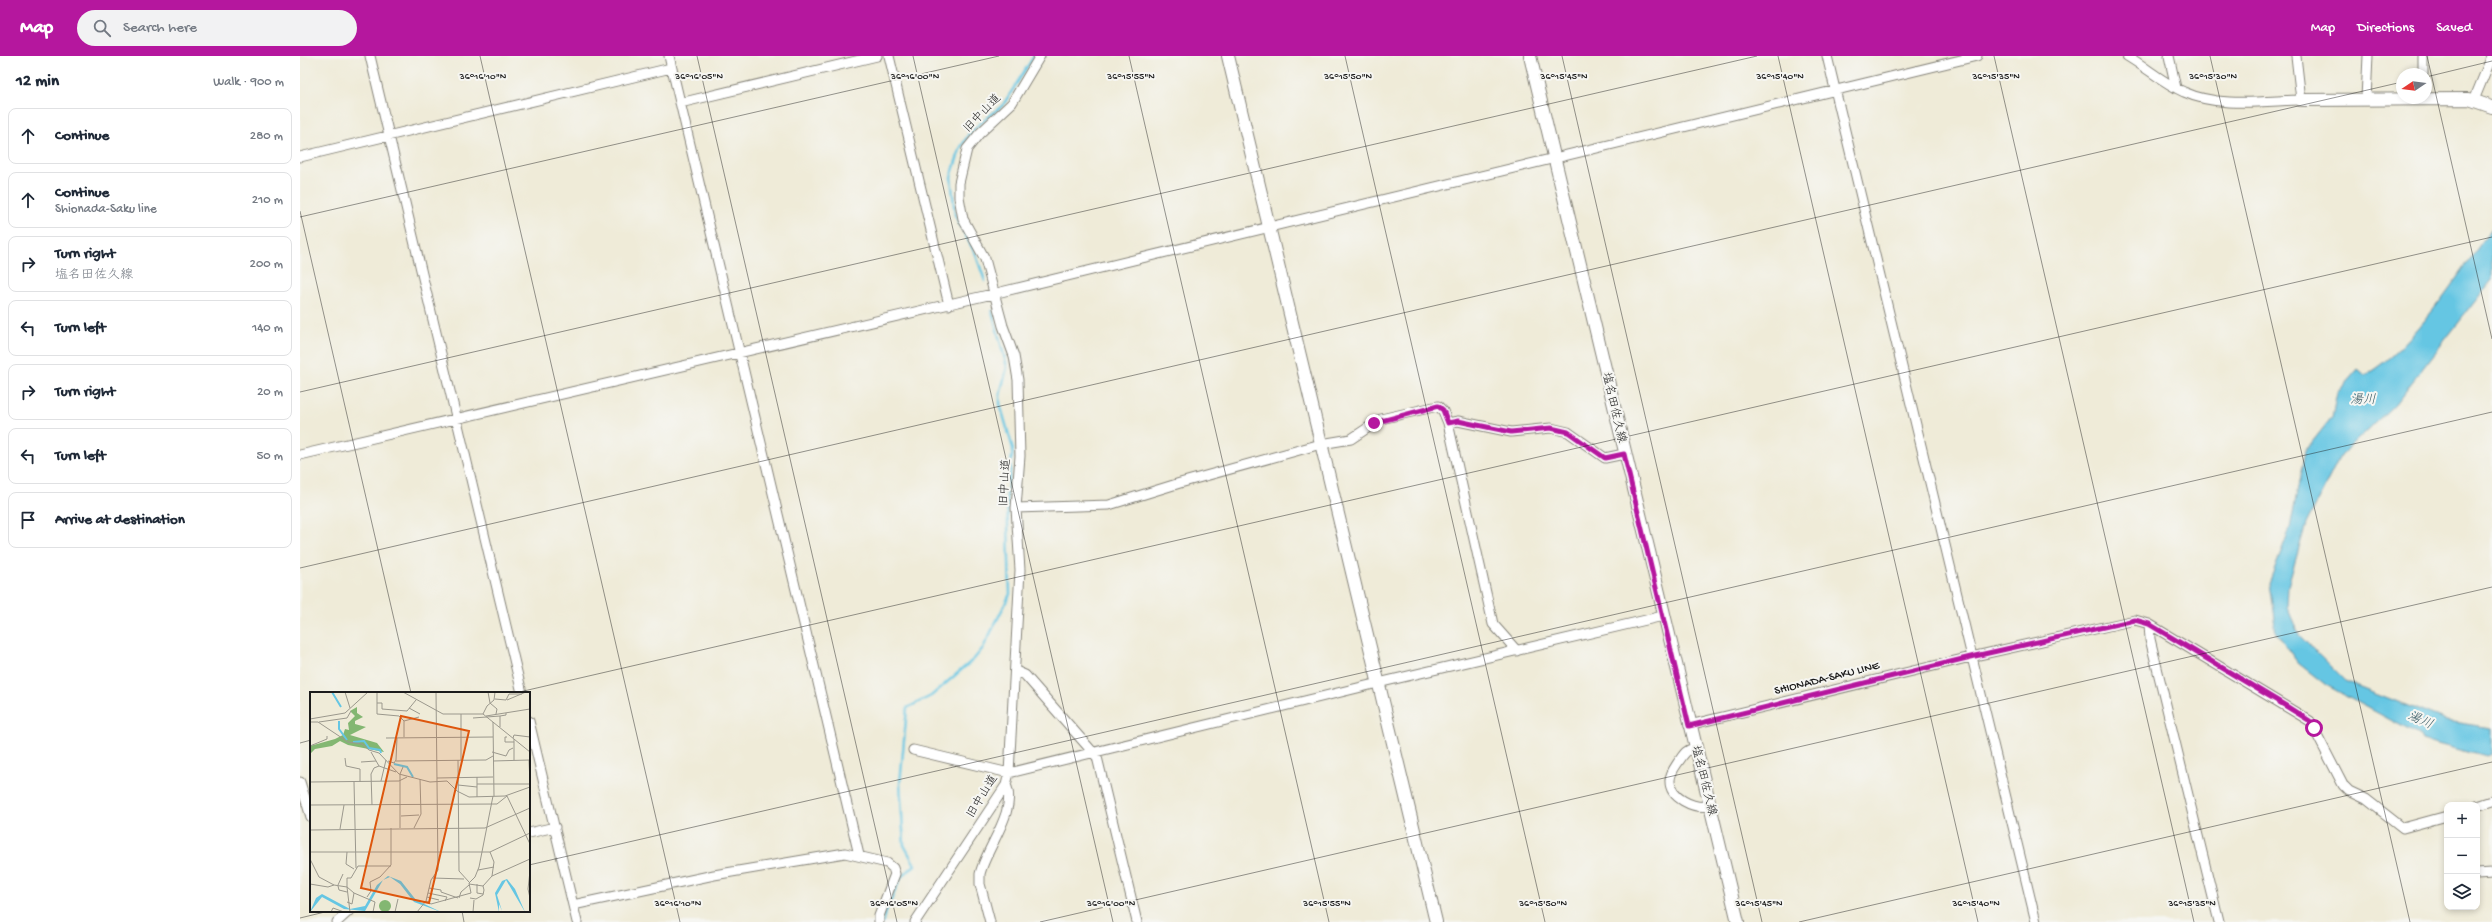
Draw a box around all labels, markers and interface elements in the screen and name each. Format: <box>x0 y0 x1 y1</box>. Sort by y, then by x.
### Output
search box <box>77 10 357 46</box>
text: Map <box>20 17 53 40</box>
icon: search <box>91 17 113 39</box>
text: Search here <box>123 19 197 37</box>
text: Map <box>2311 20 2335 37</box>
text: Directions <box>2357 20 2414 37</box>
text: Saved <box>2436 20 2472 37</box>
north arrow <box>2396 68 2432 104</box>
text: 36°16'10"N <box>459 71 507 83</box>
text: 36°16'05"N <box>674 71 723 83</box>
text: 36°16'00"N <box>890 71 940 83</box>
text: 36°15'55"N <box>1106 71 1155 83</box>
text: 36°15'50"N <box>1323 71 1373 83</box>
text: 36°15'45"N <box>1539 71 1588 83</box>
text: 36°15'40"N <box>1755 71 1804 83</box>
text: 36°15'35"N <box>1971 71 2020 83</box>
text: 36°15'30"N <box>2188 71 2238 83</box>
text: 12 min <box>16 72 59 92</box>
text: Walk · 900 m <box>213 75 284 90</box>
street label: 旧中山道 <box>961 91 1005 136</box>
icon: ahead <box>17 125 39 147</box>
text: Continue <box>55 127 109 145</box>
text: 280 m <box>250 129 283 144</box>
text: Continue <box>55 184 109 202</box>
icon: ahead <box>17 189 39 211</box>
text: 210 m <box>252 193 283 208</box>
text: Shionada-Saku line <box>55 202 157 217</box>
text: Turn right <box>55 245 115 263</box>
icon: right <box>17 253 39 275</box>
text: 200 m <box>250 257 283 272</box>
text: 塩名田佐久線 <box>55 268 133 283</box>
icon: left <box>17 317 39 339</box>
text: Turn left <box>55 319 106 337</box>
text: 140 m <box>252 321 283 336</box>
street label: 塩名田佐久線 <box>1598 371 1629 445</box>
icon: right <box>17 381 39 403</box>
text: Turn right <box>55 383 115 401</box>
text: 20 m <box>257 385 283 400</box>
water label: 湯川 <box>2350 393 2376 408</box>
route end <box>1365 414 1383 432</box>
icon: left <box>17 445 39 467</box>
text: Turn left <box>55 447 106 465</box>
text: 50 m <box>256 449 283 464</box>
street label: 旧中山道 <box>997 459 1014 507</box>
icon: arrive <box>17 509 39 531</box>
text: Arrive at destination <box>55 511 185 529</box>
street label: SHIONADA-SAKU LINE <box>1773 659 1881 699</box>
inset map <box>310 692 530 912</box>
water label: 湯川 <box>2405 709 2435 733</box>
route start <box>2305 719 2323 737</box>
street label: 塩名田佐久線 <box>1687 744 1719 818</box>
street label: 旧中山道 <box>964 772 1001 821</box>
map controls <box>2444 802 2480 910</box>
button: + <box>2444 802 2480 838</box>
button: − <box>2444 838 2480 874</box>
button: layers <box>2444 874 2480 910</box>
text: 36°16'10"N <box>654 898 702 910</box>
text: 36°16'05"N <box>869 898 918 910</box>
text: 36°16'00"N <box>1086 898 1136 910</box>
text: 36°15'55"N <box>1302 898 1351 910</box>
text: 36°15'50"N <box>1518 898 1568 910</box>
text: 36°15'45"N <box>1734 898 1783 910</box>
text: 36°15'40"N <box>1951 898 2000 910</box>
text: 36°15'35"N <box>2167 898 2216 910</box>

